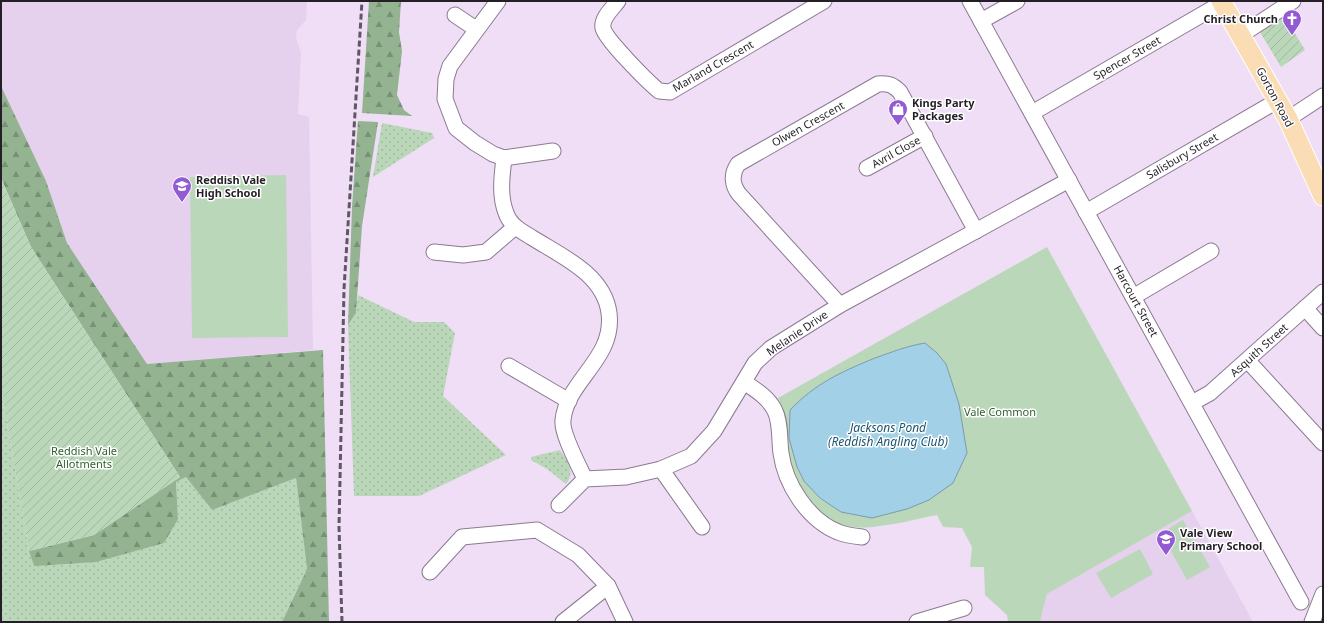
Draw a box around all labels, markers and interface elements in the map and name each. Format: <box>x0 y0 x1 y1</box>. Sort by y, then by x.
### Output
church icon: Christ Church <box>1281 8 1303 36</box>
place label: Christ Church <box>1204 11 1278 26</box>
street label: Spencer Street <box>1090 32 1163 83</box>
street label: Marland Crescent <box>670 36 756 95</box>
street label: Gorton Road <box>1253 64 1298 129</box>
place label: Kings Party Packages <box>912 95 975 123</box>
street label: Olwen Crescent <box>769 97 847 150</box>
shop icon: Kings Party Packages <box>887 98 909 126</box>
street label: Salisbury Street <box>1143 129 1220 182</box>
street label: Avril Close <box>869 132 923 171</box>
place label: Reddish Vale High School <box>196 172 266 200</box>
school or university icon: Reddish Vale High School <box>171 175 193 203</box>
street label: Harcourt Street <box>1111 262 1162 339</box>
street label: Melanie Drive <box>763 306 830 359</box>
street label: Asquith Street <box>1227 320 1291 380</box>
park label: Vale Common <box>964 404 1036 419</box>
water label: Jacksons Pond (Reddish Angling Club) <box>828 419 948 450</box>
park label: Reddish Vale Allotments <box>51 443 117 471</box>
place label: Vale View Primary School <box>1180 525 1262 553</box>
school or university icon: Vale View Primary School <box>1155 528 1177 556</box>

